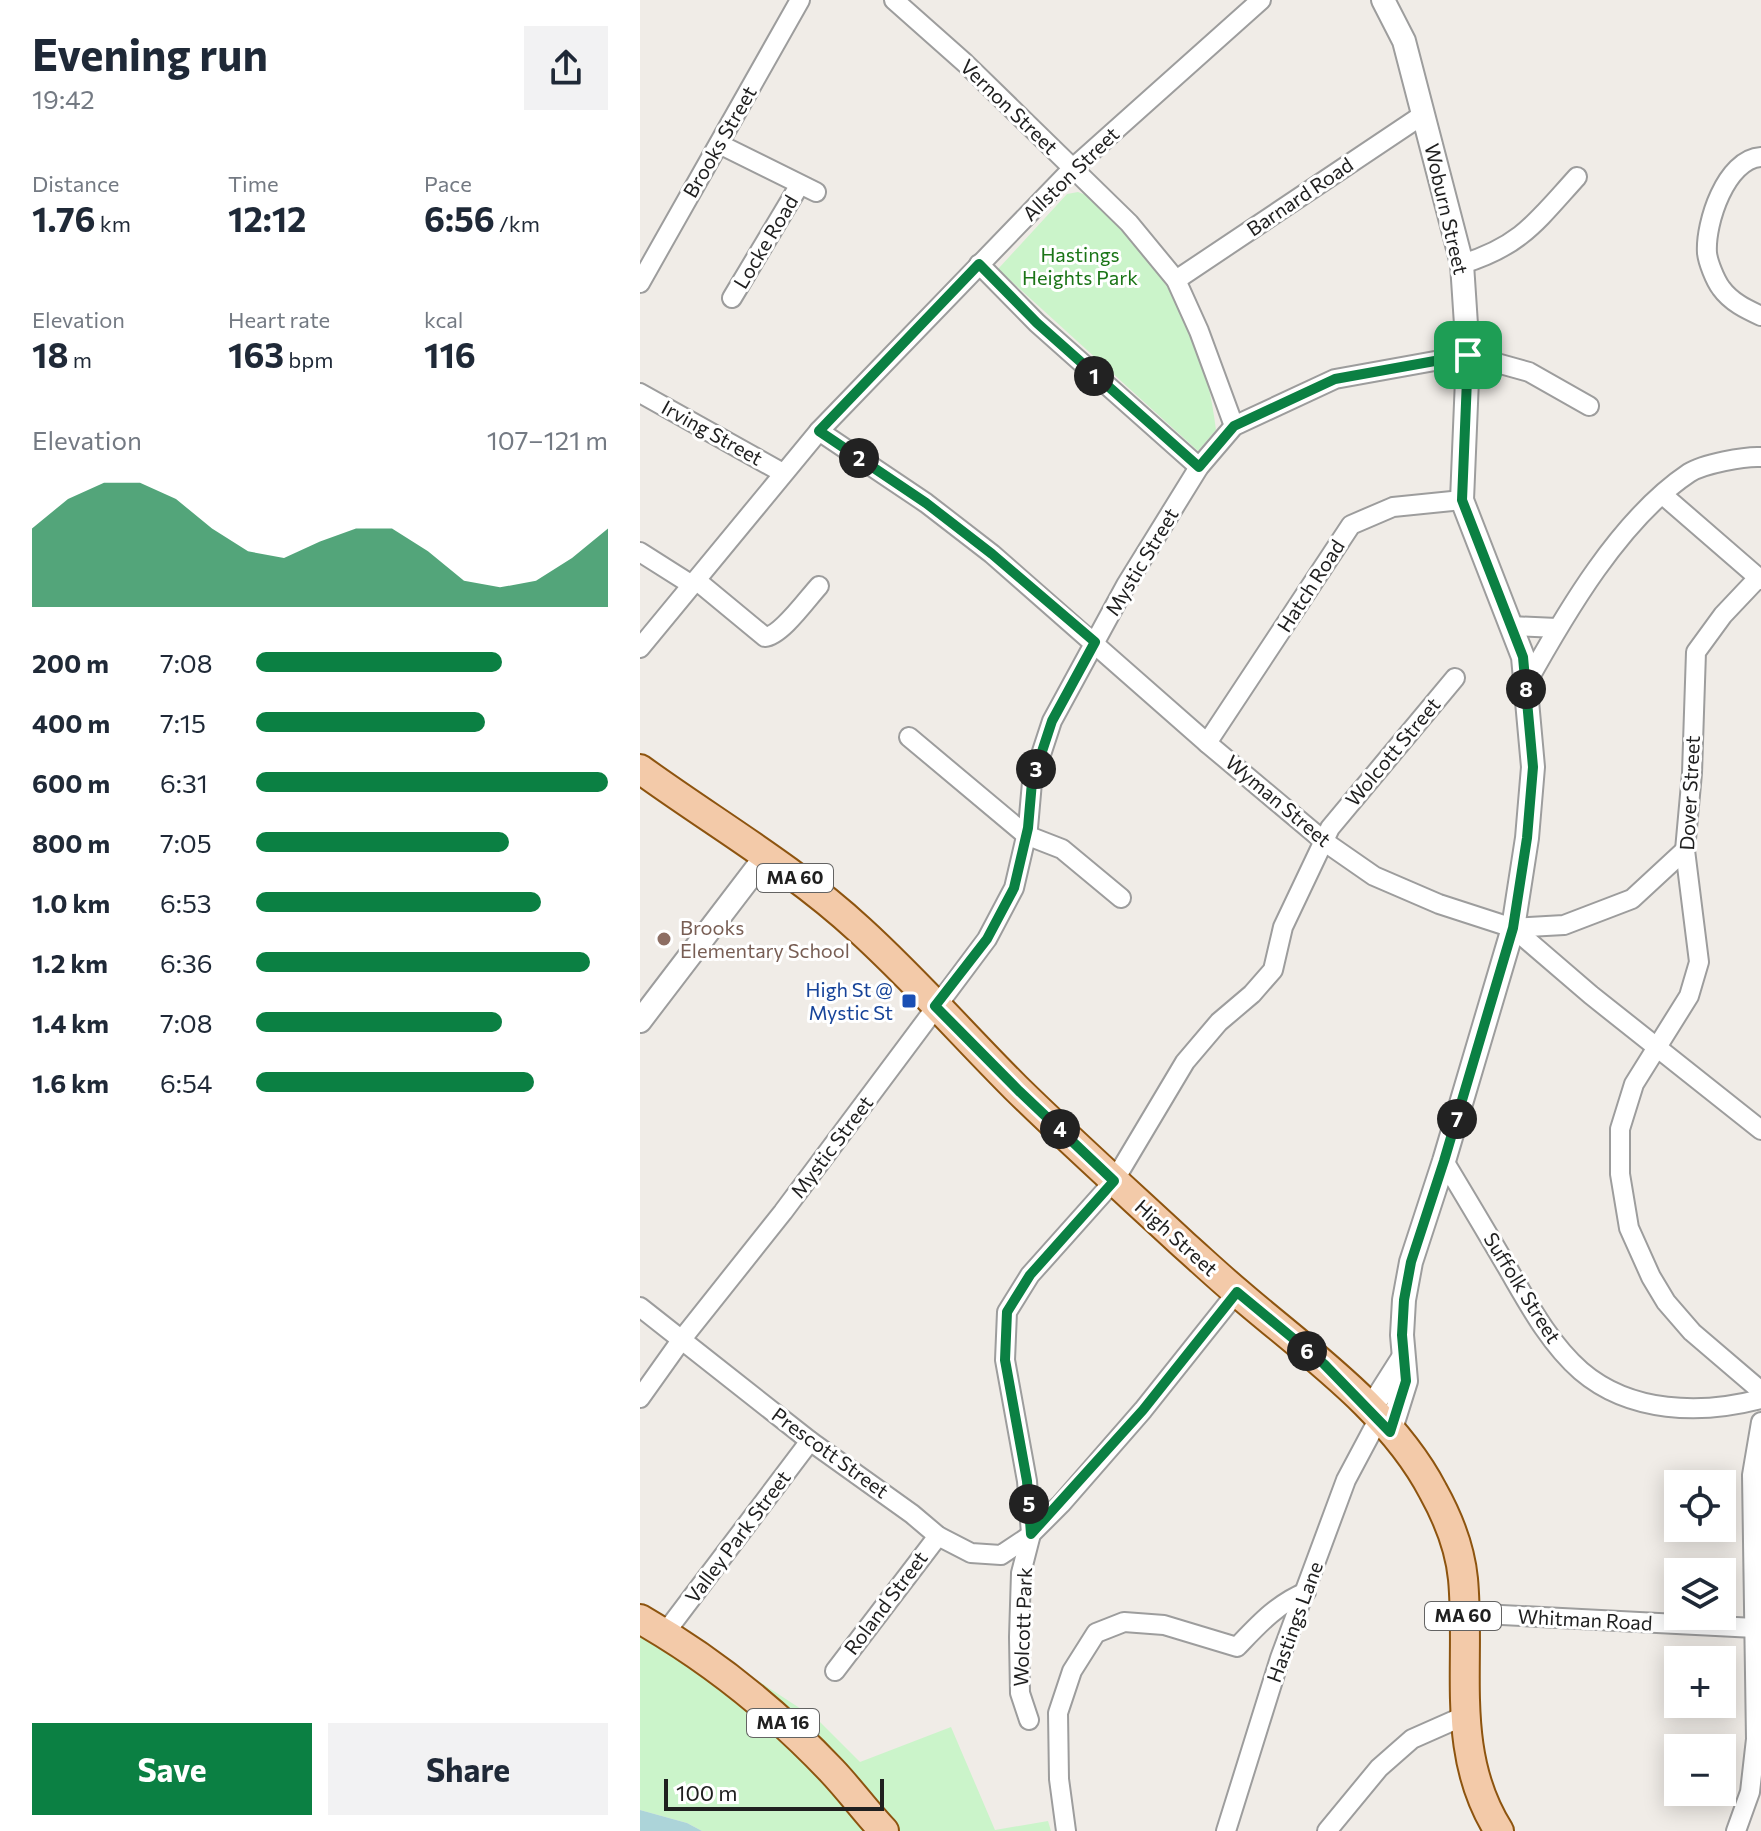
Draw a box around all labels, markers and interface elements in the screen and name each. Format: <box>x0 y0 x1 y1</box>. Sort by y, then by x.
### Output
text: Evening run <box>32 26 268 80</box>
button: share <box>524 26 608 110</box>
street label: Vernon Street <box>956 54 1063 159</box>
street label: Brooks Street <box>678 81 761 202</box>
text: 19:42 <box>32 83 95 114</box>
street label: Allston Street <box>1017 121 1124 225</box>
street label: Woburn Street <box>1420 141 1474 277</box>
street label: Barnard Road <box>1242 152 1357 241</box>
text: Distance <box>32 170 119 197</box>
text: Time <box>228 170 279 197</box>
text: Pace <box>424 170 472 197</box>
street label: Locke Road <box>728 190 802 293</box>
text: 1.76 <box>32 197 96 239</box>
text: 12:12 <box>228 197 306 239</box>
text: 6:56 <box>424 197 495 239</box>
text: km <box>96 210 131 237</box>
text: /km <box>495 210 540 237</box>
park label: Hastings Heights Park <box>1022 242 1138 289</box>
text: Elevation <box>32 306 125 333</box>
text: Heart rate <box>228 306 330 333</box>
text: kcal <box>424 306 463 333</box>
pin <box>1434 321 1502 389</box>
text: 18 <box>32 333 68 375</box>
text: 163 <box>228 333 284 375</box>
text: 116 <box>424 333 476 375</box>
icon: arrive <box>1446 333 1490 377</box>
text: m <box>68 346 92 373</box>
text: bpm <box>284 346 333 373</box>
pin: 1 <box>1074 356 1114 396</box>
text: 1 <box>1089 362 1099 389</box>
street label: Irving Street <box>658 395 767 470</box>
text: Elevation <box>32 424 142 455</box>
text: 107–121 m <box>487 424 608 455</box>
pin: 2 <box>839 438 879 478</box>
text: 2 <box>853 444 865 471</box>
street label: Mystic Street <box>1100 503 1183 620</box>
street label: Hatch Road <box>1271 535 1349 636</box>
text: 200 m <box>32 647 109 678</box>
text: 7:08 <box>160 647 213 678</box>
pin: 8 <box>1506 669 1546 709</box>
text: 8 <box>1519 675 1533 702</box>
street label: Wolcott Street <box>1340 692 1445 811</box>
text: 400 m <box>32 707 110 738</box>
text: 7:15 <box>160 707 206 738</box>
street label: Dover Street <box>1674 735 1704 851</box>
pin: 3 <box>1016 749 1056 789</box>
street label: Wyman Street <box>1221 749 1336 851</box>
text: 3 <box>1030 755 1042 782</box>
text: 600 m <box>32 767 110 798</box>
text: 6:31 <box>160 767 208 798</box>
text: 800 m <box>32 827 110 858</box>
text: 7:05 <box>160 827 212 858</box>
road number: MA 60 <box>757 864 833 892</box>
text: 1.0 km <box>32 887 110 918</box>
text: 6:53 <box>160 887 212 918</box>
place label: Brooks Elementary School <box>680 915 850 962</box>
marker: Brooks Elementary School <box>655 930 673 948</box>
text: 1.2 km <box>32 947 108 978</box>
text: 6:36 <box>160 947 213 978</box>
place label: High St @ Mystic St <box>806 977 893 1024</box>
marker: High St @ Mystic St <box>900 992 918 1010</box>
text: 1.4 km <box>32 1007 109 1038</box>
text: 7:08 <box>160 1007 213 1038</box>
text: 1.6 km <box>32 1067 109 1098</box>
text: 6:54 <box>160 1067 212 1098</box>
street label: Mystic Street <box>785 1091 877 1202</box>
pin: 7 <box>1437 1099 1477 1139</box>
text: 7 <box>1451 1105 1463 1132</box>
pin: 4 <box>1040 1109 1080 1149</box>
text: 4 <box>1053 1115 1067 1142</box>
street label: High Street <box>1130 1194 1223 1281</box>
street label: Suffolk Street <box>1479 1228 1566 1347</box>
pin: 6 <box>1287 1331 1327 1371</box>
text: 6 <box>1300 1337 1314 1364</box>
street label: Prescott Street <box>768 1402 894 1503</box>
street label: Valley Park Street <box>679 1465 795 1608</box>
map controls <box>1664 1470 1736 1806</box>
button: locate <box>1664 1470 1736 1542</box>
pin: 5 <box>1009 1484 1049 1524</box>
text: 5 <box>1023 1490 1035 1517</box>
street label: Roland Street <box>838 1546 932 1659</box>
street label: Hastings Lane <box>1261 1558 1327 1685</box>
button: layers <box>1664 1558 1736 1630</box>
street label: Wolcott Park <box>1008 1567 1036 1687</box>
road number: MA 60 <box>1425 1602 1501 1630</box>
street label: Whitman Road <box>1517 1603 1653 1635</box>
button: + <box>1664 1646 1736 1718</box>
road number: MA 16 <box>747 1709 819 1737</box>
button: Save <box>32 1723 312 1815</box>
button: Share <box>328 1723 608 1815</box>
button: − <box>1664 1734 1736 1806</box>
scale bar <box>664 1775 884 1811</box>
text: 100 m <box>676 1779 738 1806</box>

